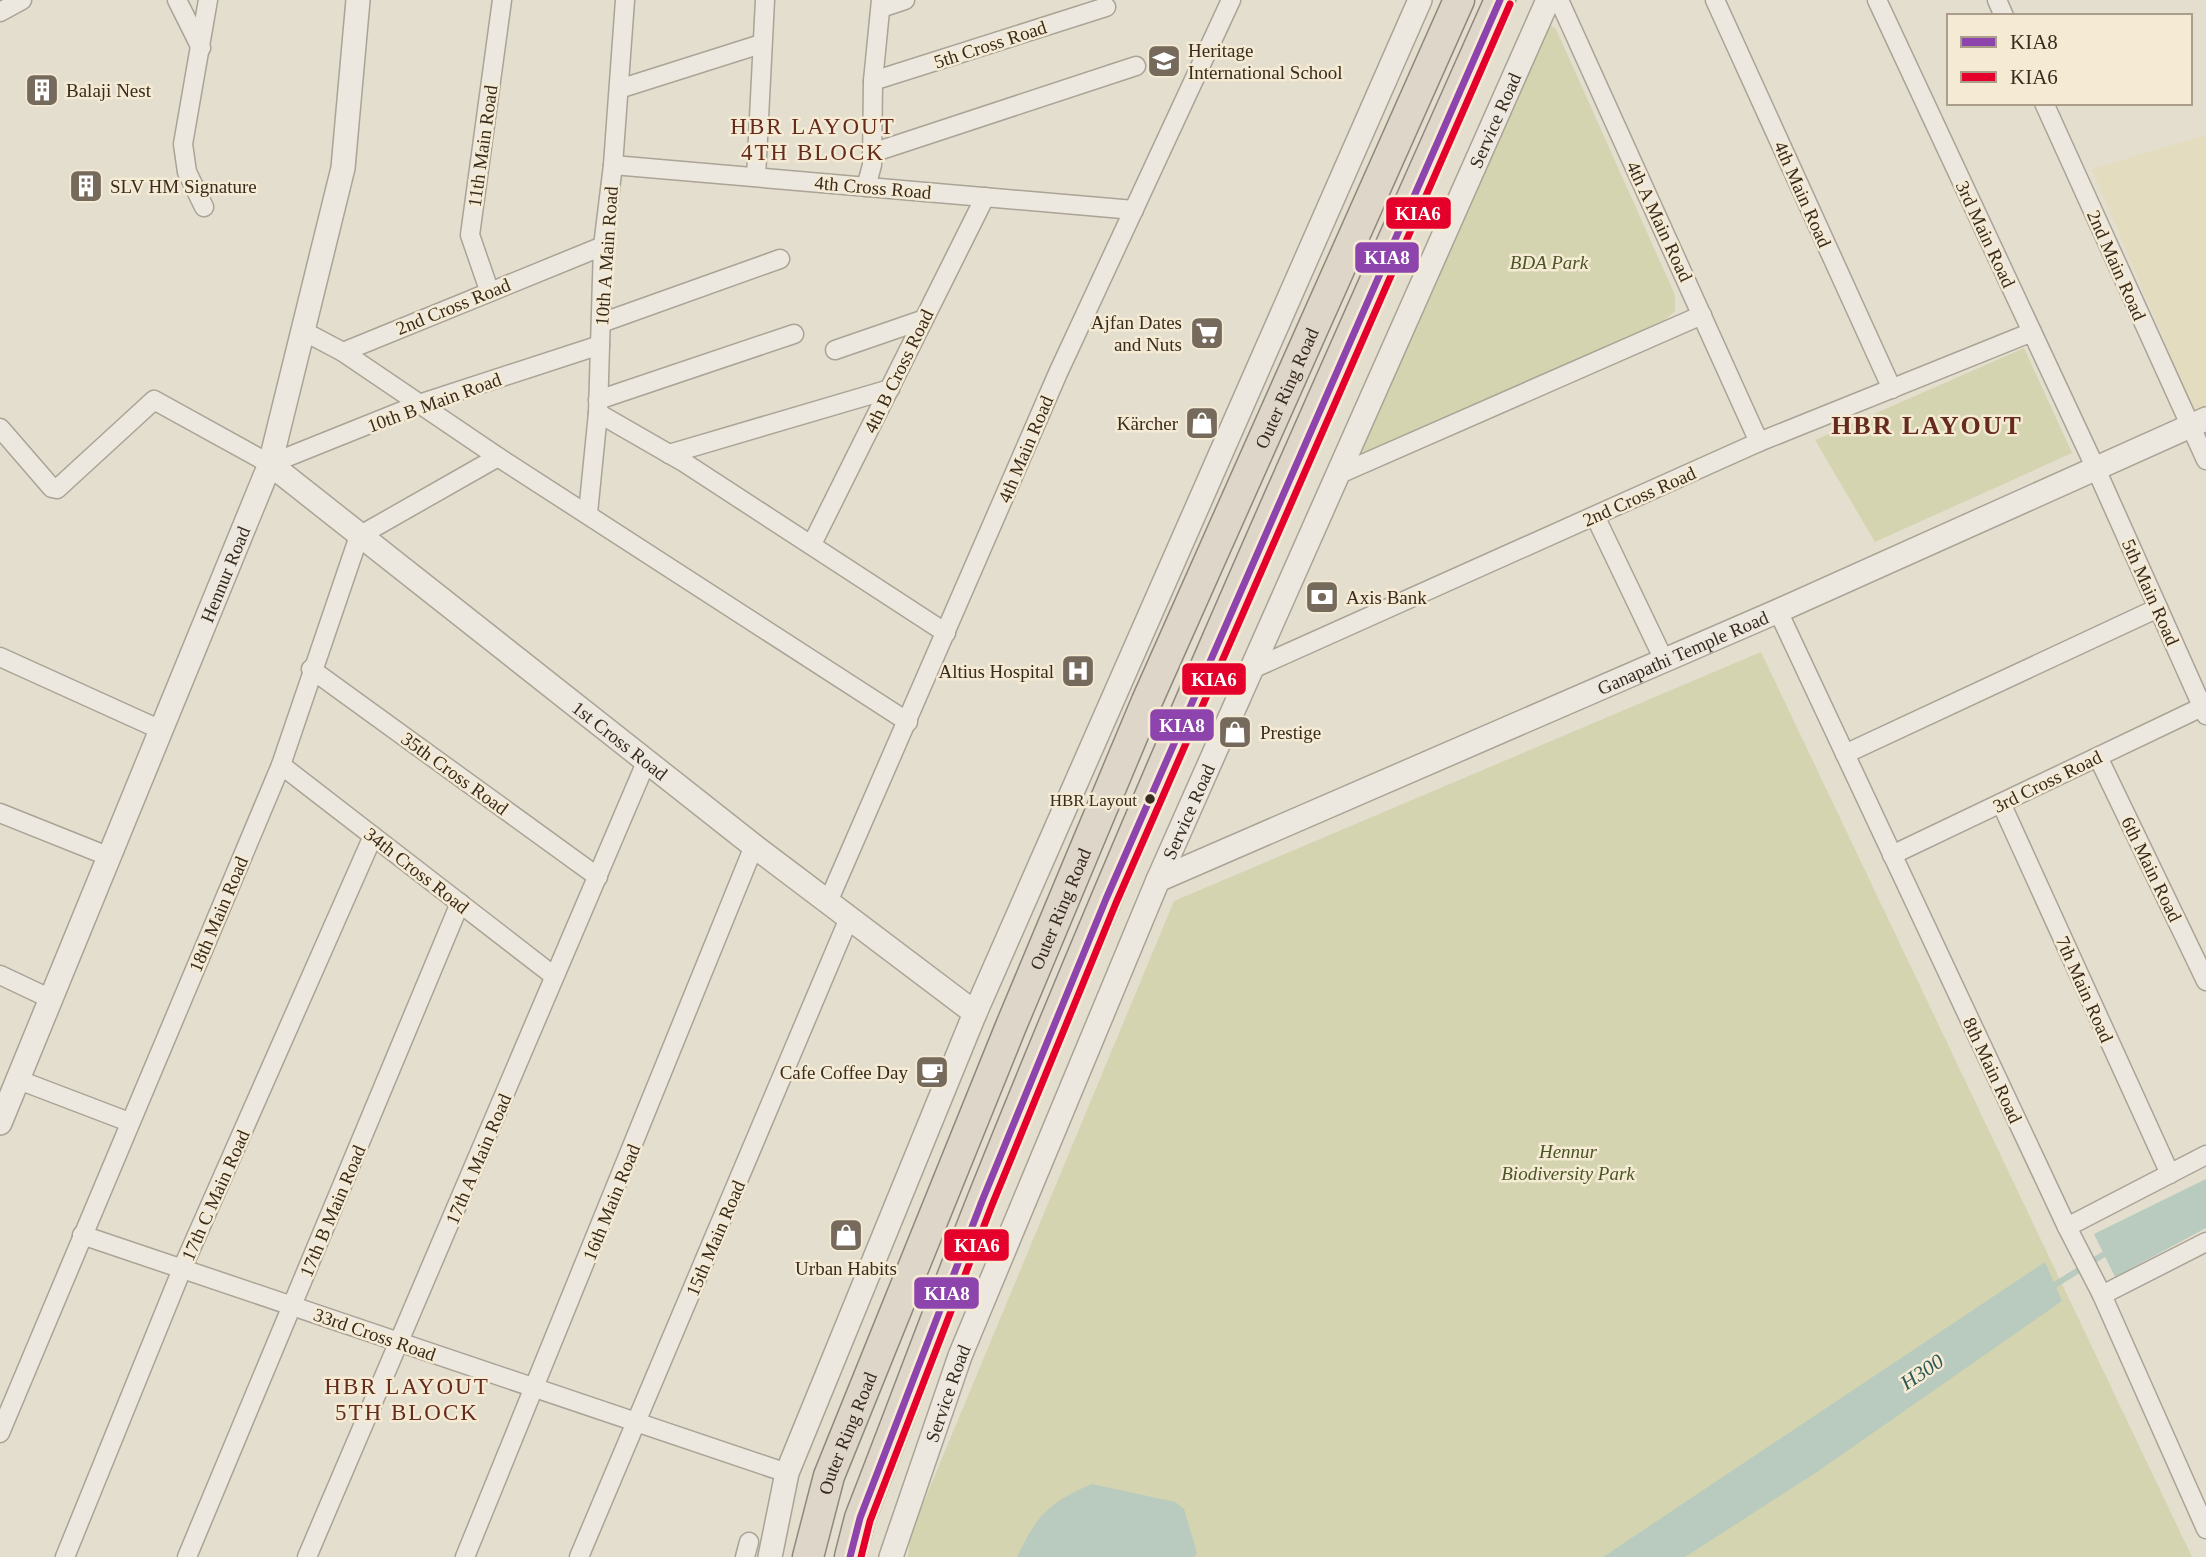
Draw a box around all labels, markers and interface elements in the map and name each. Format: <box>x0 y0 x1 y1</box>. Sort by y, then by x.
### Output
legend <box>1947 14 2192 105</box>
street label: 5th Cross Road <box>931 16 1050 73</box>
text: KIA8 <box>2010 30 2058 54</box>
place label: Heritage International School <box>1188 40 1343 83</box>
school or university icon: Heritage International School <box>1145 42 1183 80</box>
text: KIA6 <box>2010 65 2058 89</box>
street label: Service Road <box>1465 69 1526 171</box>
building icon: Balaji Nest <box>23 71 61 109</box>
place label: Balaji Nest <box>66 80 152 101</box>
street label: 11th Main Road <box>464 83 502 208</box>
district label: HBR LAYOUT 4TH BLOCK <box>730 114 896 165</box>
street label: 4th Main Road <box>1770 138 1836 251</box>
street label: 4th A Main Road <box>1622 158 1697 285</box>
building icon: SLV HM Signature <box>67 167 105 205</box>
street label: 4th Cross Road <box>814 172 933 203</box>
place label: SLV HM Signature <box>110 176 257 197</box>
street label: 3rd Main Road <box>1952 178 2020 291</box>
street label: 10th A Main Road <box>591 185 622 327</box>
line badge: KIA6 <box>1385 196 1452 230</box>
text: KIA6 <box>1395 203 1441 224</box>
street label: 2nd Main Road <box>2083 207 2150 324</box>
line badge: KIA8 <box>1354 241 1420 274</box>
text: KIA8 <box>1364 247 1410 268</box>
park label: BDA Park <box>1510 252 1589 273</box>
street label: 2nd Cross Road <box>393 274 514 339</box>
street label: 4th B Cross Road <box>860 306 938 436</box>
place label: Ajfan Dates and Nuts <box>1091 312 1182 355</box>
supermarket icon: Ajfan Dates and Nuts <box>1188 314 1226 352</box>
street label: Outer Ring Road <box>1251 324 1323 452</box>
street label: 10th B Main Road <box>364 368 504 436</box>
street label: 4th Main Road <box>994 392 1058 506</box>
shop icon: Kärcher <box>1183 404 1221 442</box>
district label: HBR LAYOUT <box>1831 411 2023 440</box>
place label: Kärcher <box>1117 413 1179 434</box>
street label: 2nd Cross Road <box>1579 462 1699 531</box>
street label: Hennur Road <box>196 523 255 626</box>
street label: 5th Main Road <box>2118 536 2184 649</box>
bank icon: Axis Bank <box>1303 578 1341 616</box>
place label: Axis Bank <box>1346 587 1427 608</box>
street label: Ganapathi Temple Road <box>1594 606 1772 699</box>
hospital icon: Altius Hospital <box>1059 652 1097 690</box>
place label: Altius Hospital <box>938 661 1054 682</box>
line badge: KIA6 <box>1181 662 1247 696</box>
text: KIA6 <box>1191 669 1237 690</box>
street label: 1st Cross Road <box>568 697 672 785</box>
line badge: KIA8 <box>1149 708 1215 742</box>
shop icon: Prestige <box>1216 713 1254 751</box>
text: KIA8 <box>1159 715 1205 736</box>
place label: Prestige <box>1260 722 1321 743</box>
street label: 35th Cross Road <box>397 728 513 819</box>
street label: 3rd Cross Road <box>1989 746 2105 817</box>
street label: Service Road <box>1159 760 1219 863</box>
place label: HBR Layout <box>1050 791 1137 810</box>
marker: HBR Layout <box>1143 792 1157 806</box>
street label: 6th Main Road <box>2117 813 2186 925</box>
street label: 34th Cross Road <box>360 823 473 918</box>
street label: Outer Ring Road <box>1026 845 1095 973</box>
street label: 18th Main Road <box>185 853 252 975</box>
street label: 7th Main Road <box>2052 933 2118 1046</box>
street label: 8th Main Road <box>1959 1014 2026 1127</box>
cafe icon: Cafe Coffee Day <box>913 1053 951 1091</box>
place label: Cafe Coffee Day <box>780 1062 908 1083</box>
street label: 17th A Main Road <box>441 1090 516 1228</box>
street label: 17th C Main Road <box>177 1126 254 1264</box>
street label: 16th Main Road <box>579 1141 645 1263</box>
park label: Hennur Biodiversity Park <box>1501 1141 1635 1184</box>
street label: 17th B Main Road <box>295 1142 370 1280</box>
street label: 15th Main Road <box>682 1177 749 1299</box>
shop icon: Urban Habits <box>827 1216 865 1254</box>
line badge: KIA6 <box>943 1228 1010 1262</box>
text: KIA6 <box>954 1235 1000 1256</box>
place label: Urban Habits <box>795 1258 897 1279</box>
line badge: KIA8 <box>913 1276 980 1310</box>
text: KIA8 <box>924 1283 970 1304</box>
street label: 33rd Cross Road <box>311 1304 439 1365</box>
street label: Service Road <box>921 1341 975 1445</box>
water label: H300 <box>1895 1349 1948 1396</box>
street label: Outer Ring Road <box>815 1369 881 1497</box>
district label: HBR LAYOUT 5TH BLOCK <box>324 1374 490 1425</box>

